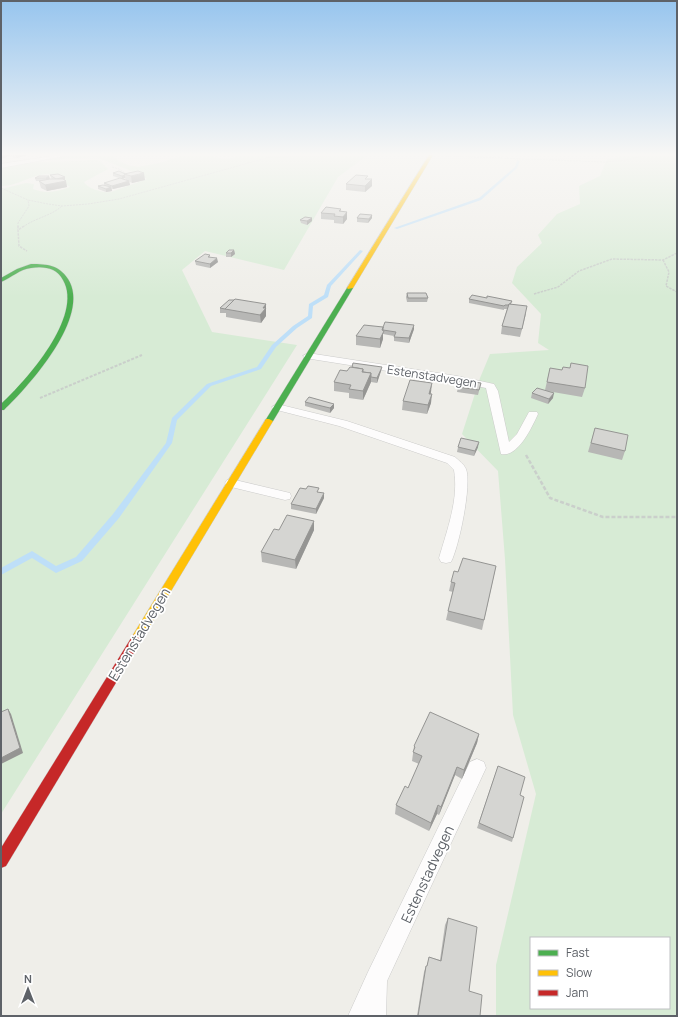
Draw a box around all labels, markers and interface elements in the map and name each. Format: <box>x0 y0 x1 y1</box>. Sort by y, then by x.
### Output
street label: Estenstadvegen <box>386 361 478 391</box>
street label: Estenstadvegen <box>104 584 174 684</box>
street label: Estenstadvegen <box>396 822 458 926</box>
legend <box>530 937 670 1009</box>
text: Fast <box>566 944 590 961</box>
text: Slow <box>566 964 592 981</box>
north arrow <box>8 969 48 1009</box>
text: N <box>24 971 32 986</box>
text: Jam <box>566 984 588 1001</box>

